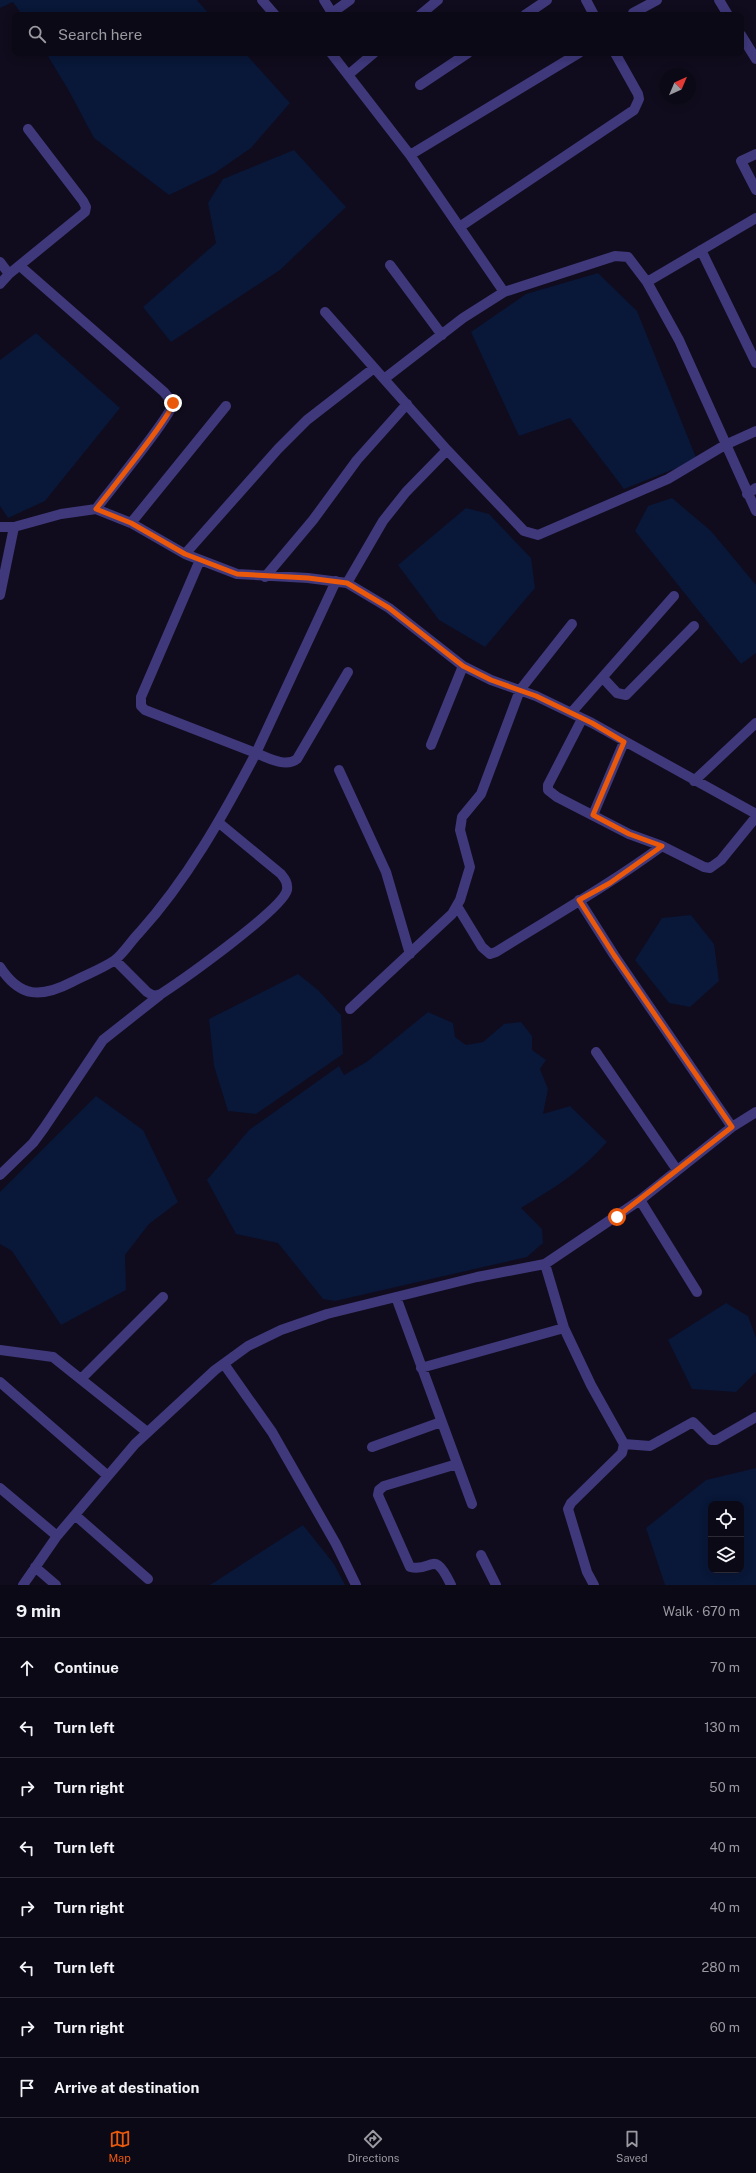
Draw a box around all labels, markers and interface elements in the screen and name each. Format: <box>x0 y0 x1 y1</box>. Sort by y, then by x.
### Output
search box <box>12 12 744 56</box>
icon: search <box>26 23 48 45</box>
text: Search here <box>58 26 142 43</box>
north arrow <box>660 68 696 104</box>
route end <box>164 394 182 412</box>
route start <box>608 1208 626 1226</box>
map controls <box>708 1501 744 1573</box>
button: locate <box>708 1501 744 1537</box>
button: layers <box>708 1537 744 1573</box>
text: 9 min <box>16 1601 61 1621</box>
text: Walk · 670 m <box>663 1604 740 1619</box>
icon: ahead <box>16 1657 38 1679</box>
text: Continue <box>54 1659 119 1676</box>
text: 70 m <box>710 1660 740 1675</box>
icon: left <box>16 1717 38 1739</box>
text: Turn left <box>54 1719 115 1736</box>
text: 130 m <box>704 1720 740 1735</box>
icon: right <box>16 1777 38 1799</box>
text: Turn right <box>54 1779 124 1796</box>
text: 50 m <box>709 1780 740 1795</box>
icon: left <box>16 1837 38 1859</box>
text: Turn left <box>54 1839 115 1856</box>
text: 40 m <box>709 1840 740 1855</box>
icon: right <box>16 1897 38 1919</box>
text: Turn right <box>54 1899 124 1916</box>
text: 40 m <box>709 1900 740 1915</box>
icon: left <box>16 1957 38 1979</box>
text: Turn left <box>54 1959 115 1976</box>
text: 280 m <box>702 1960 740 1975</box>
icon: right <box>16 2017 38 2039</box>
text: Turn right <box>54 2019 124 2036</box>
text: 60 m <box>710 2020 740 2035</box>
icon: arrive <box>16 2077 38 2099</box>
text: Arrive at destination <box>54 2079 199 2096</box>
tab: Map <box>108 2128 131 2164</box>
tab: Directions <box>348 2128 399 2164</box>
tab: Saved <box>616 2128 648 2164</box>

